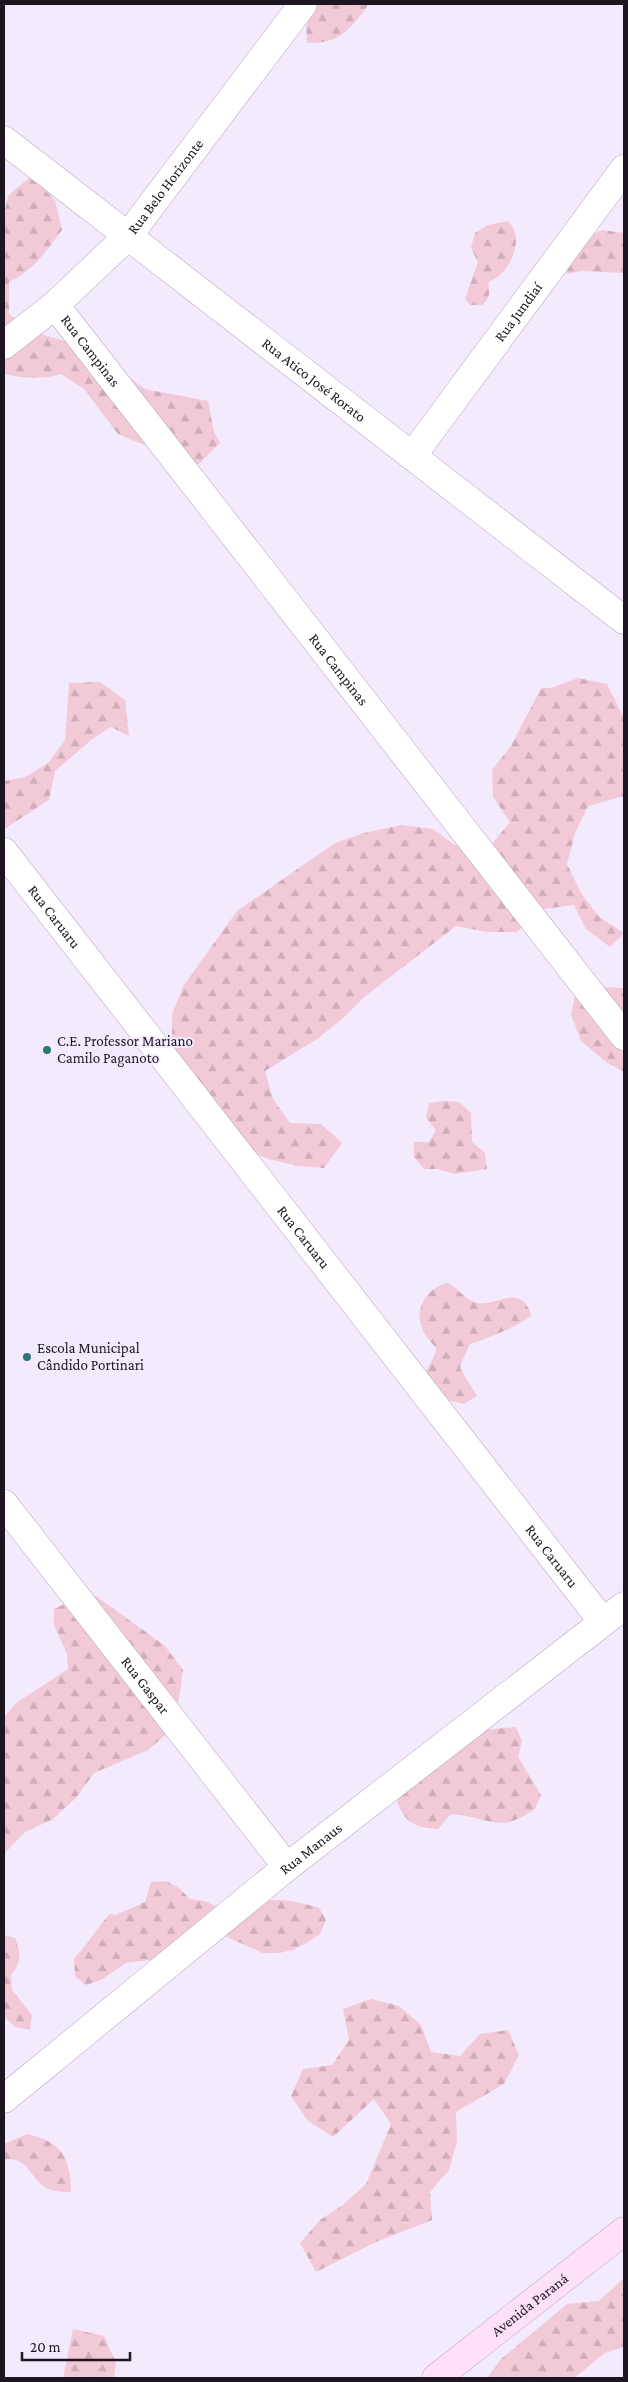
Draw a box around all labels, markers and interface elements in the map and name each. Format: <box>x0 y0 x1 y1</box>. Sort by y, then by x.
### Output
street label: Rua Belo Horizonte <box>124 136 207 237</box>
street label: Rua Jundiaí <box>491 279 546 345</box>
street label: Rua Campinas <box>58 312 124 390</box>
street label: Rua Atico José Rorato <box>259 335 369 425</box>
street label: Rua Campinas <box>306 631 372 709</box>
street label: Rua Caruaru <box>25 882 84 951</box>
place label: C.E. Professor Mariano Camilo Paganoto <box>57 1033 193 1067</box>
marker: C.E. Professor Mariano Camilo Paganoto <box>41 1044 53 1056</box>
street label: Rua Caruaru <box>274 1203 333 1272</box>
place label: Escola Municipal Cândido Portinari <box>37 1340 144 1373</box>
marker: Escola Municipal Cândido Portinari <box>21 1351 33 1363</box>
street label: Rua Caruaru <box>522 1521 581 1591</box>
street label: Rua Gaspar <box>118 1654 173 1718</box>
street label: Rua Manaus <box>276 1819 345 1878</box>
street label: Avenida Paraná <box>488 2270 571 2340</box>
scale bar <box>22 2330 130 2362</box>
text: 20 m <box>30 2339 61 2355</box>

